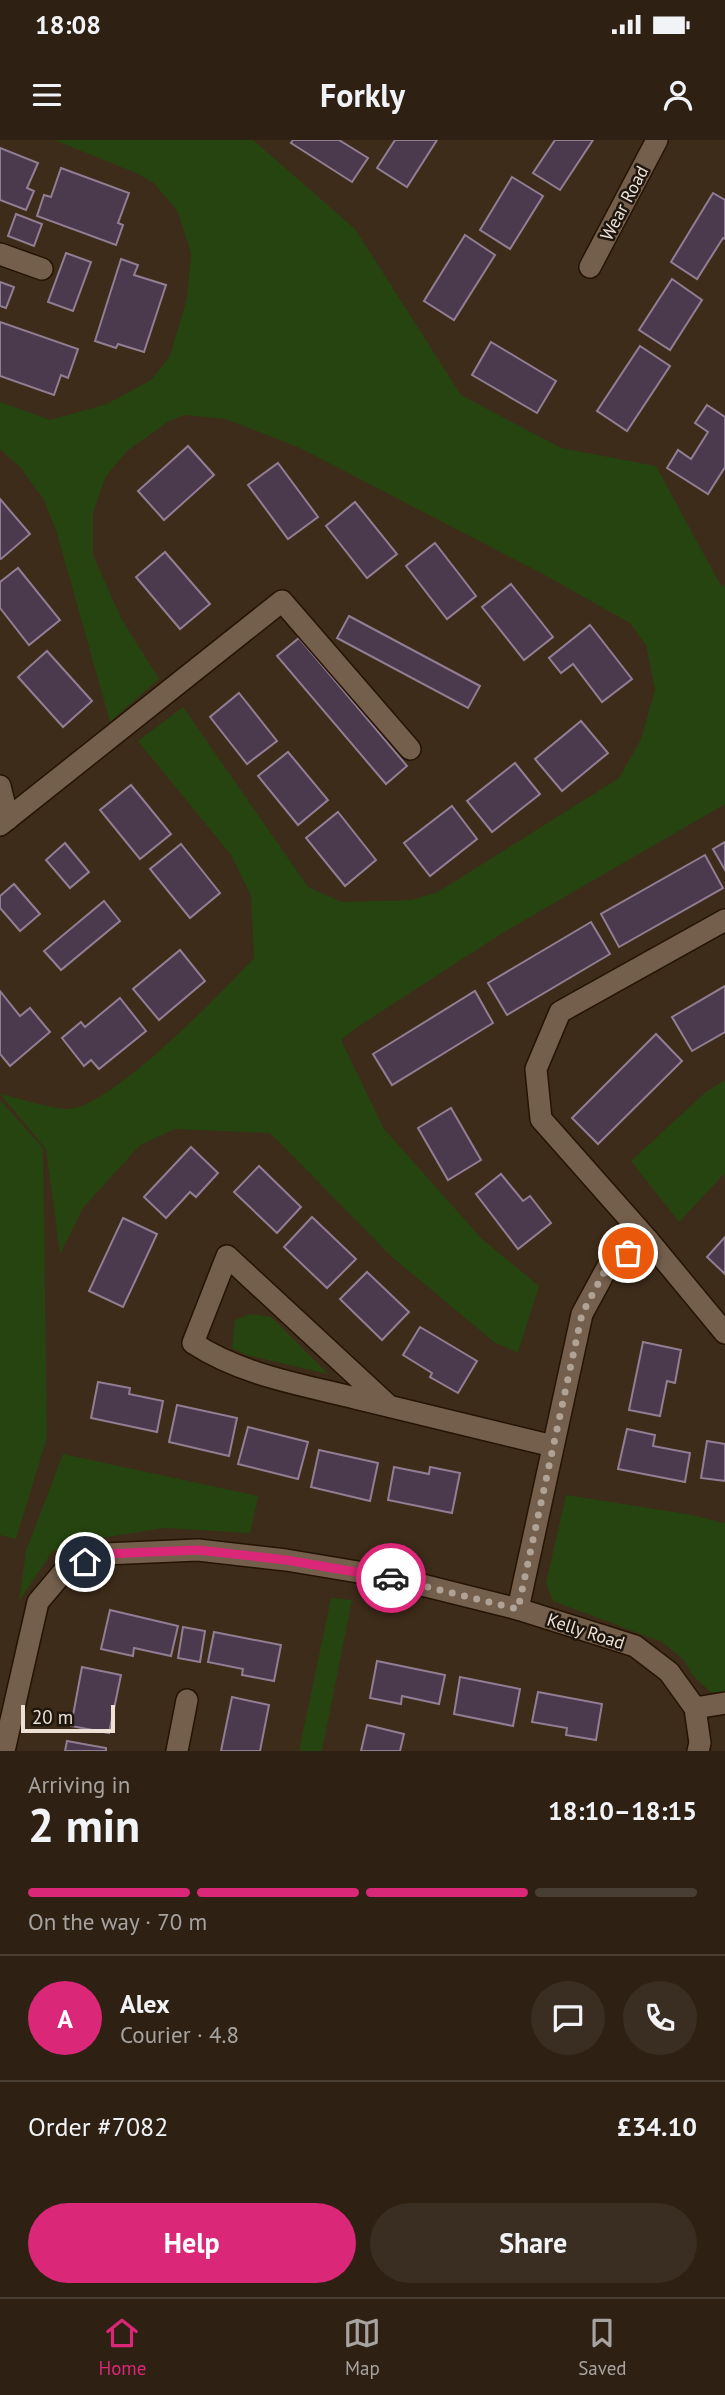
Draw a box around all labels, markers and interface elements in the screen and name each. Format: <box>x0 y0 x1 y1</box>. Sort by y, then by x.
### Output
text: 18:08 <box>35 8 101 41</box>
text: Forkly <box>320 74 405 116</box>
icon: menu <box>28 76 66 114</box>
icon: person <box>659 76 697 114</box>
street label: Wear Road <box>595 162 653 244</box>
pin <box>598 1223 658 1283</box>
icon: bag <box>609 1234 647 1272</box>
pin <box>55 1532 115 1592</box>
icon: home <box>66 1543 104 1581</box>
courier <box>356 1543 426 1613</box>
icon: car <box>372 1559 410 1597</box>
street label: Kelly Road <box>544 1608 628 1654</box>
scale bar <box>21 1702 116 1734</box>
text: 20 m <box>32 1705 73 1729</box>
text: Arriving in <box>28 1770 130 1799</box>
text: 18:10–18:15 <box>548 1794 697 1827</box>
text: 2 min <box>28 1795 140 1855</box>
text: On the way · 70 m <box>28 1907 207 1936</box>
button: chat <box>531 1981 605 2055</box>
button: phone <box>623 1981 697 2055</box>
text: Alex <box>120 1987 170 2020</box>
text: A <box>57 2002 73 2035</box>
text: Courier · 4.8 <box>120 2020 239 2049</box>
text: Order #7082 <box>28 2110 168 2143</box>
text: £34.10 <box>617 2110 697 2143</box>
button: Help <box>28 2203 356 2283</box>
button: Share <box>370 2203 697 2283</box>
tab: Home <box>98 2314 146 2380</box>
tab: Map <box>343 2314 381 2380</box>
tab: Saved <box>578 2314 627 2380</box>

